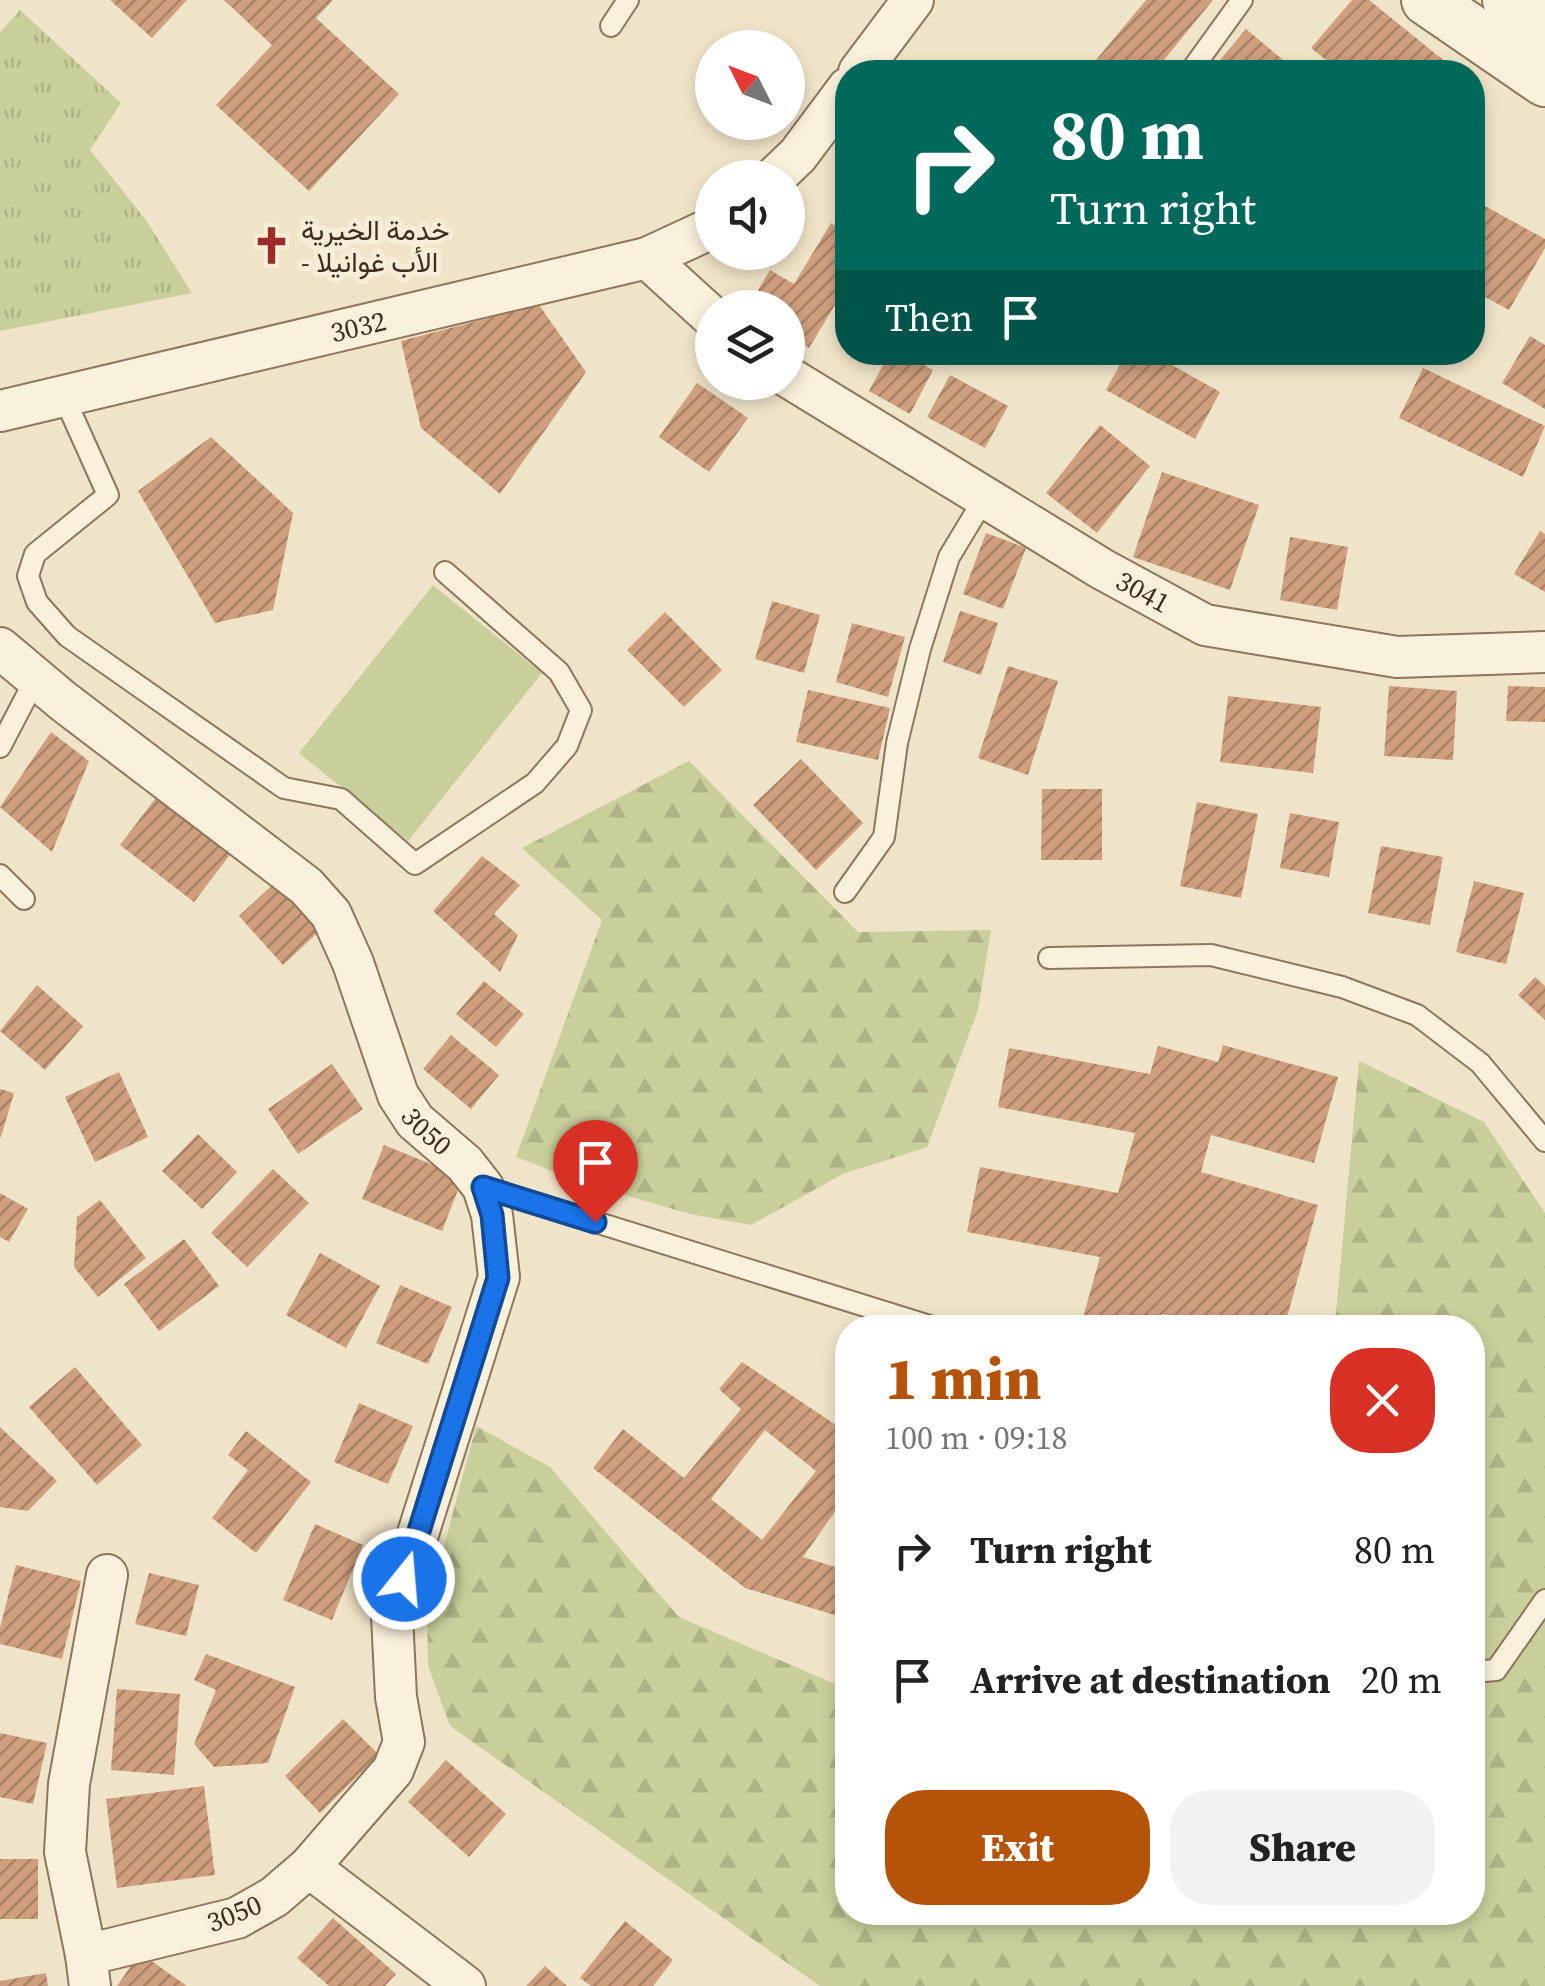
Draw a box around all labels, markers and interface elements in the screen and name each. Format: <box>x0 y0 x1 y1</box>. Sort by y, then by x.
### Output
north arrow <box>695 30 805 140</box>
map controls <box>695 30 805 400</box>
text: 80 m <box>1050 86 1204 182</box>
icon: right <box>885 100 1015 230</box>
button: sound <box>695 160 805 270</box>
text: Turn right <box>1050 177 1256 239</box>
place label: خدمة الخيرية - الأب غوانيلا <box>301 211 449 281</box>
church icon: خدمة الخيرية - الأب غوانيلا <box>250 225 292 267</box>
button: layers <box>695 290 805 400</box>
icon: arrive <box>993 290 1048 345</box>
text: Then <box>885 292 973 344</box>
street label: 3032 <box>326 301 390 351</box>
street label: 3041 <box>1110 561 1177 622</box>
street label: 3050 <box>392 1100 460 1164</box>
pin <box>553 1120 638 1223</box>
icon: arrive <box>568 1135 623 1190</box>
text: 1 min <box>885 1337 1041 1419</box>
button: close <box>1330 1348 1435 1453</box>
text: 100 m · 09:18 <box>885 1416 1067 1460</box>
icon: right <box>885 1523 940 1578</box>
text: Turn right <box>970 1524 1152 1576</box>
text: 80 m <box>1354 1524 1435 1576</box>
position arrow <box>352 1527 456 1631</box>
icon: arrive <box>885 1653 940 1708</box>
text: Arrive at destination <box>970 1654 1331 1706</box>
text: 20 m <box>1361 1654 1442 1706</box>
button: Exit <box>885 1790 1150 1905</box>
button: Share <box>1170 1790 1435 1905</box>
street label: 3050 <box>201 1885 267 1941</box>

